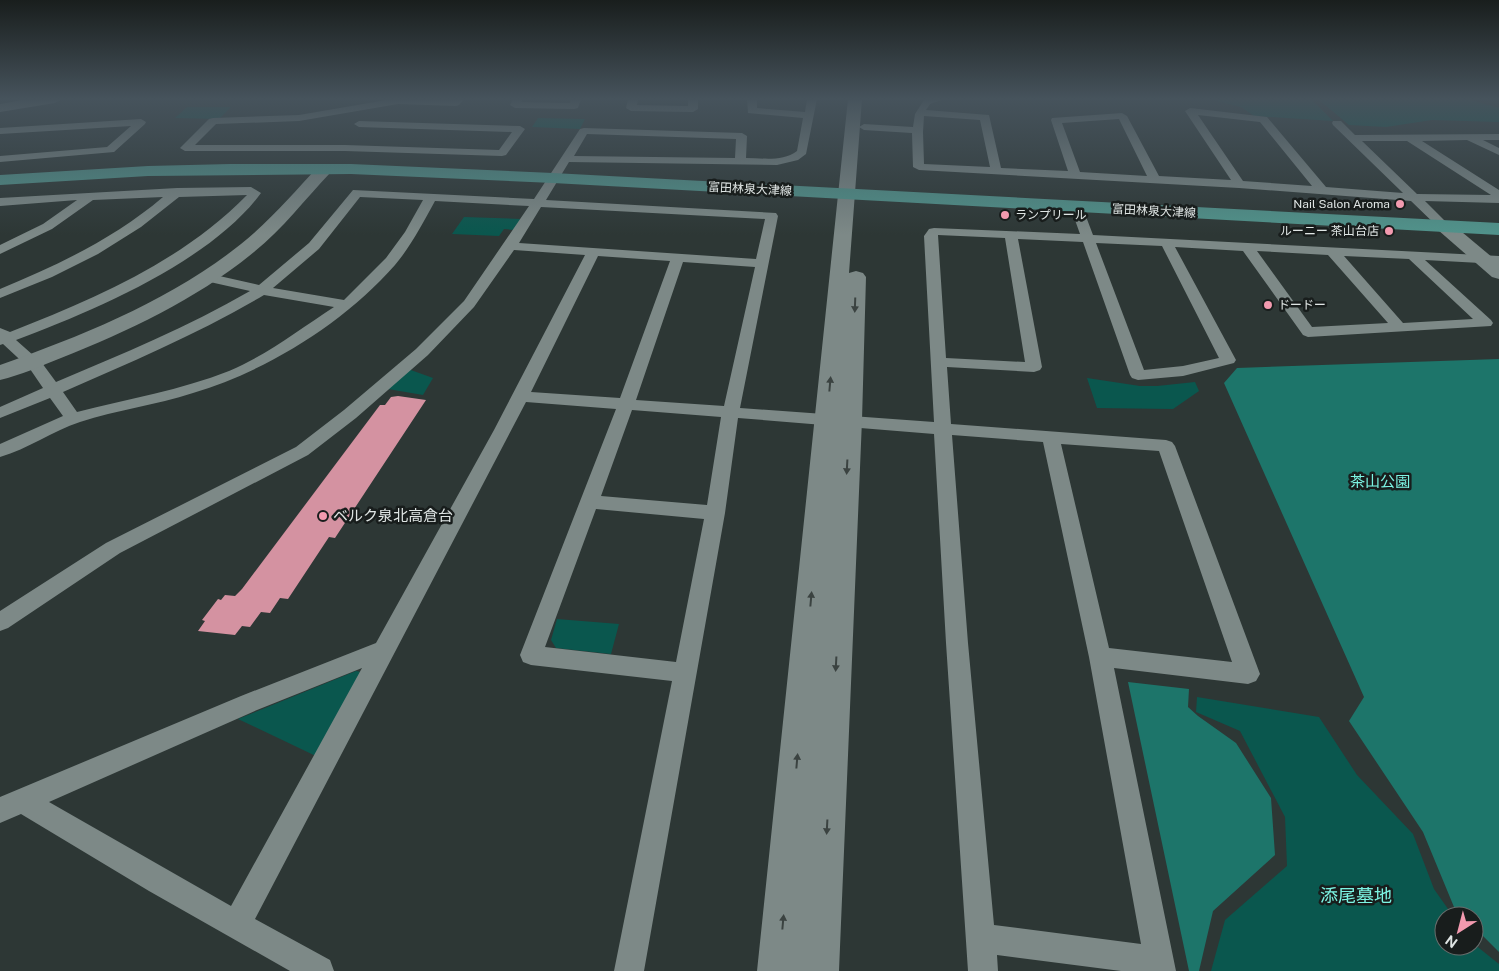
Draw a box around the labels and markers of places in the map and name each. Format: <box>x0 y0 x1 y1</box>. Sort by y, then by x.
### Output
place label: Nail Salon Aroma <box>1293 197 1390 211</box>
marker: Nail Salon Aroma <box>1394 198 1406 210</box>
place label: ランプリール <box>1015 208 1087 222</box>
marker: ランプリール <box>999 209 1011 221</box>
place label: ルーニー 茶山台店 <box>1280 224 1379 238</box>
marker: ルーニー 茶山台店 <box>1383 225 1395 237</box>
place label: ドードー <box>1278 298 1326 312</box>
marker: ドードー <box>1262 299 1274 311</box>
place label: ベルク泉北高倉台 <box>333 507 453 524</box>
marker: ベルク泉北高倉台 <box>317 510 329 522</box>

